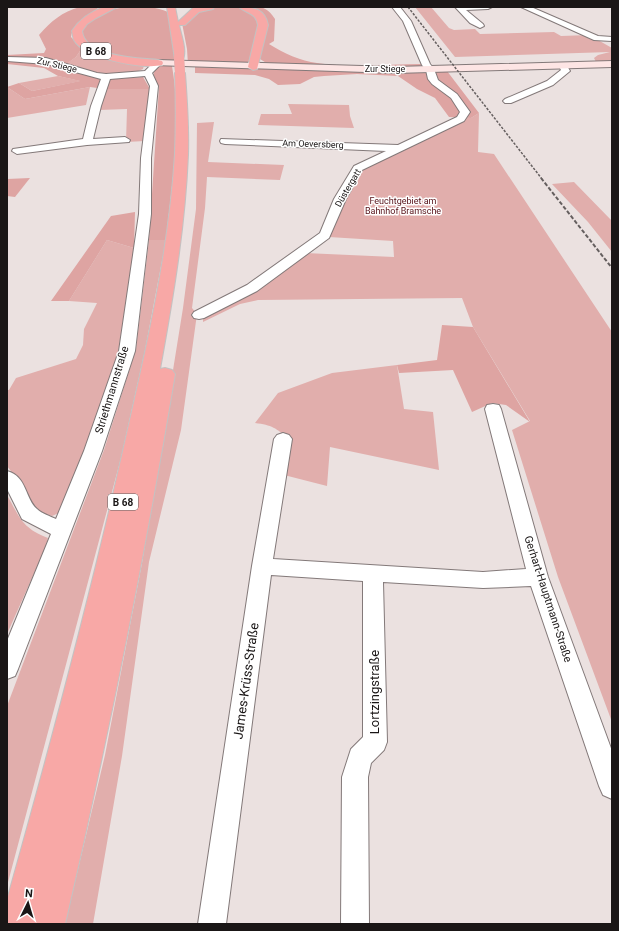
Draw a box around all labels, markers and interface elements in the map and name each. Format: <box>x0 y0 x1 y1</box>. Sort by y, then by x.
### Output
road number: B 68 <box>81 43 111 59</box>
street label: Zur Stiege <box>36 56 78 74</box>
street label: Zur Stiege <box>365 64 406 74</box>
street label: Am Oeversberg <box>282 138 344 150</box>
street label: Düstergatt <box>333 167 363 209</box>
park label: Feuchtgebiet am Bahnhof Bramsche <box>365 196 441 216</box>
street label: Striethmannstraße <box>92 344 132 435</box>
road number: B 68 <box>108 494 138 510</box>
street label: Gerhart-Hauptmann-Straße <box>521 534 575 664</box>
street label: James-Krüss-Straße <box>230 622 262 740</box>
street label: Lortzingstraße <box>367 650 382 734</box>
north arrow <box>8 883 48 923</box>
text: N <box>24 887 33 900</box>

